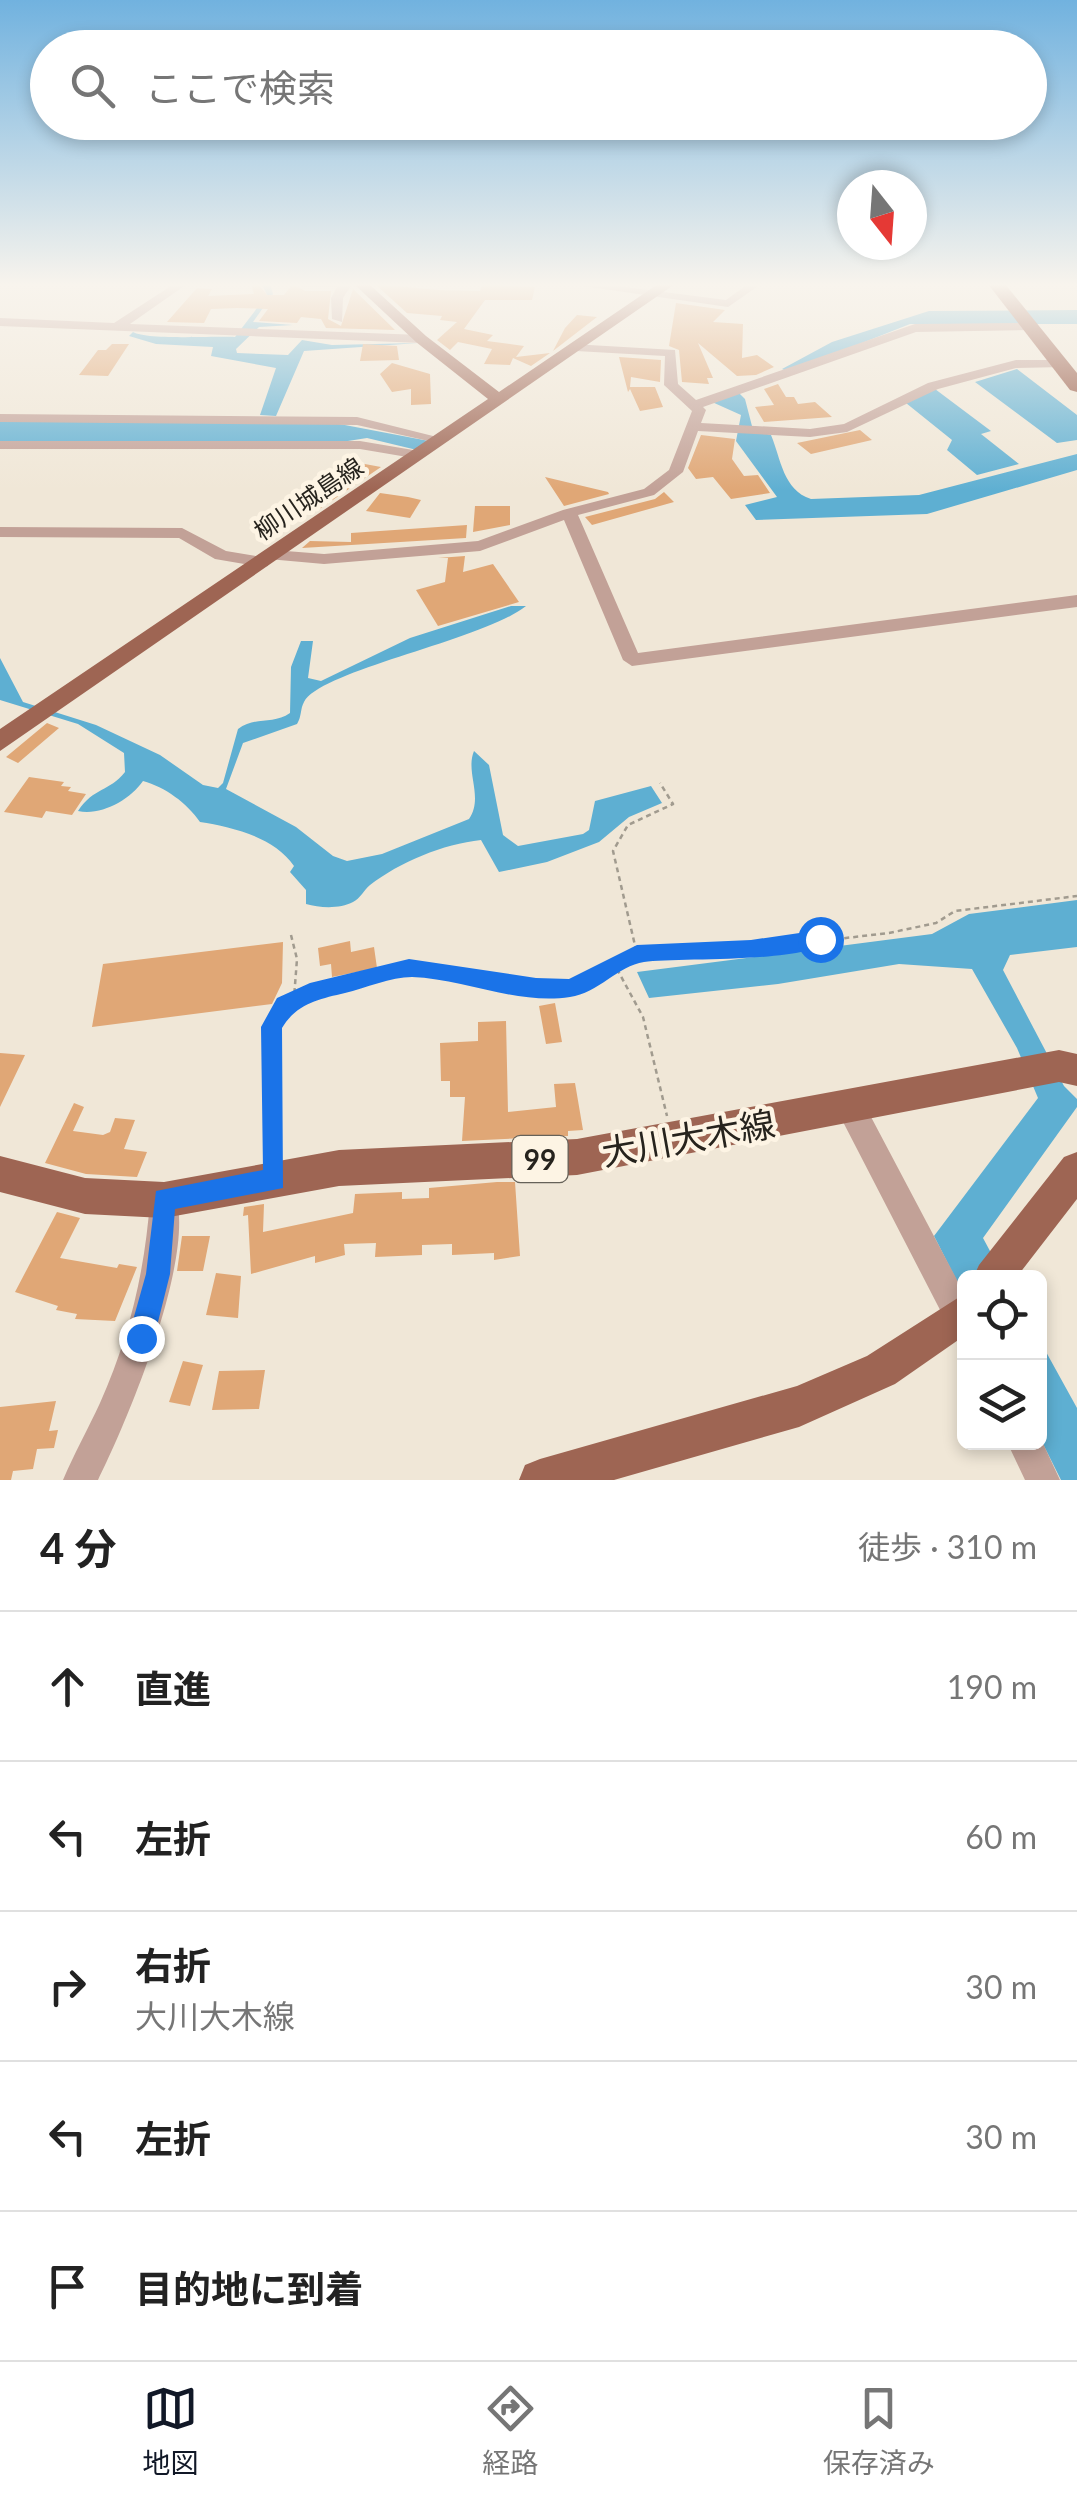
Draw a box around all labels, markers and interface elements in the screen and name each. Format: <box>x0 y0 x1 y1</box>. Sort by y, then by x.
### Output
search box <box>30 30 1047 140</box>
icon: search <box>65 58 120 113</box>
text: ここで検索 <box>145 64 335 110</box>
north arrow <box>837 170 927 260</box>
street label: 柳川城島線 <box>248 451 368 545</box>
route start <box>798 917 844 963</box>
street label: 大川大木線 <box>598 1101 778 1173</box>
road number: 99 <box>512 1136 568 1182</box>
map controls <box>957 1270 1047 1450</box>
button: locate <box>957 1270 1047 1360</box>
route end <box>119 1316 165 1362</box>
button: layers <box>957 1360 1047 1450</box>
text: 4 分 <box>40 1523 117 1573</box>
text: 徒歩 · 310 m <box>858 1527 1037 1566</box>
icon: ahead <box>40 1659 95 1714</box>
text: 直進 <box>135 1665 211 1711</box>
text: 190 m <box>947 1667 1037 1706</box>
icon: left <box>40 1809 95 1864</box>
text: 左折 <box>135 1815 211 1861</box>
text: 60 m <box>965 1817 1037 1856</box>
text: 右折 <box>135 1942 211 1988</box>
icon: right <box>40 1959 95 2014</box>
text: 30 m <box>965 1967 1037 2006</box>
text: 大川大木線 <box>135 1996 295 2035</box>
icon: left <box>40 2109 95 2164</box>
text: 左折 <box>135 2115 211 2161</box>
text: 30 m <box>965 2117 1037 2156</box>
icon: arrive <box>40 2259 95 2314</box>
text: 目的地に到着 <box>135 2265 363 2311</box>
tab: 地図 <box>142 2381 198 2481</box>
tab: 経路 <box>482 2381 539 2481</box>
tab: 保存済み <box>823 2381 935 2481</box>

